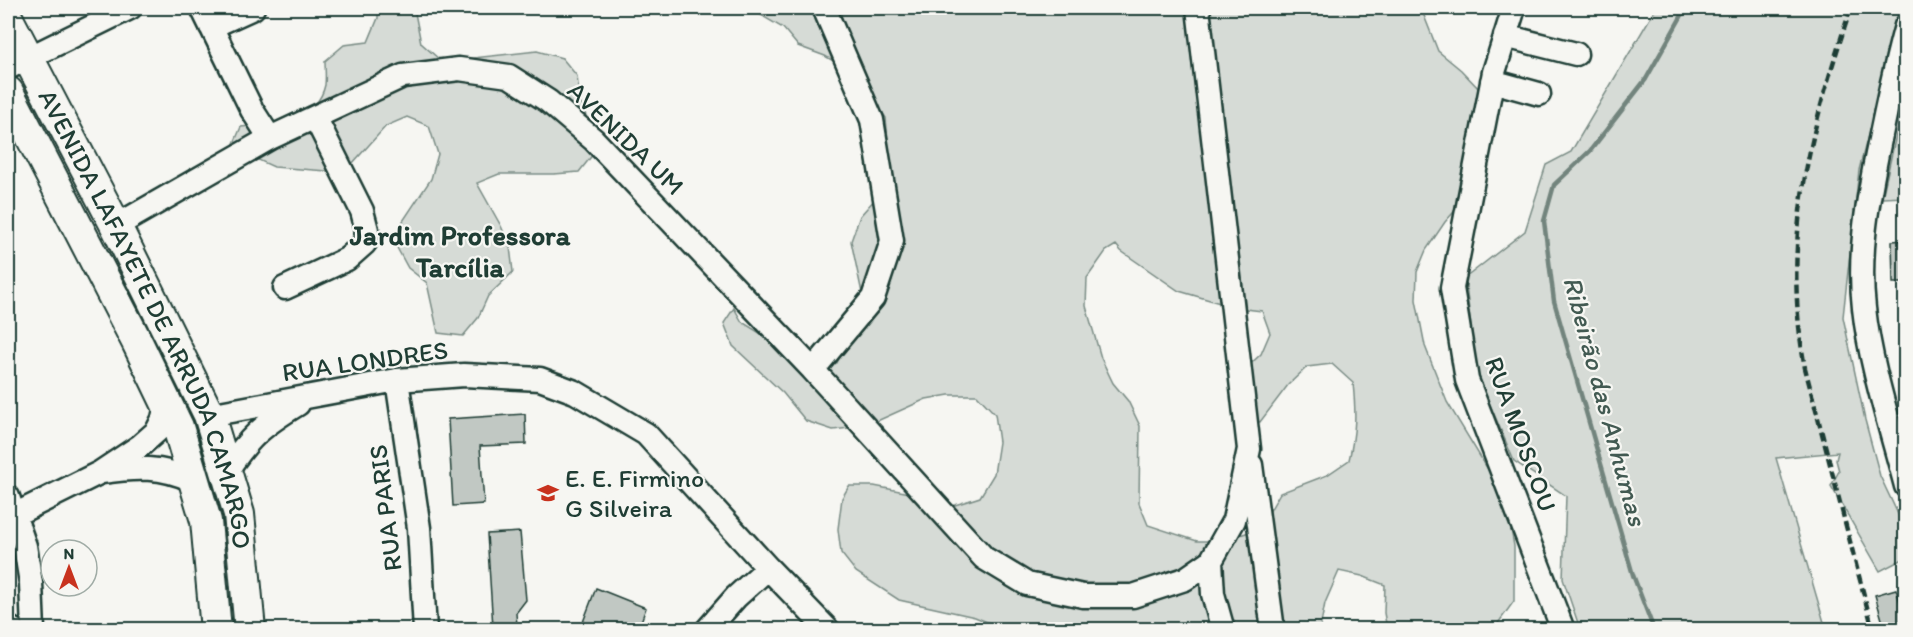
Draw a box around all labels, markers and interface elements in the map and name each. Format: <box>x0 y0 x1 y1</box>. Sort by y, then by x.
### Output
street label: AVENIDA UM <box>561 74 691 202</box>
street label: AVENIDA LAFAYETE DE ARRUDA CAMARGO <box>28 83 254 559</box>
district label: Jardim Professora Tarcília <box>349 218 571 284</box>
water label: Ribeirão das Anhumas <box>1556 272 1655 530</box>
street label: RUA LONDRES <box>280 334 450 388</box>
street label: RUA MOSCOU <box>1478 352 1564 516</box>
street label: RUA PARIS <box>361 443 409 573</box>
place label: E. E. Firmino G Silveira <box>565 462 704 524</box>
school or university icon: E. E. Firmino G Silveira <box>536 481 560 505</box>
north arrow <box>39 538 99 598</box>

